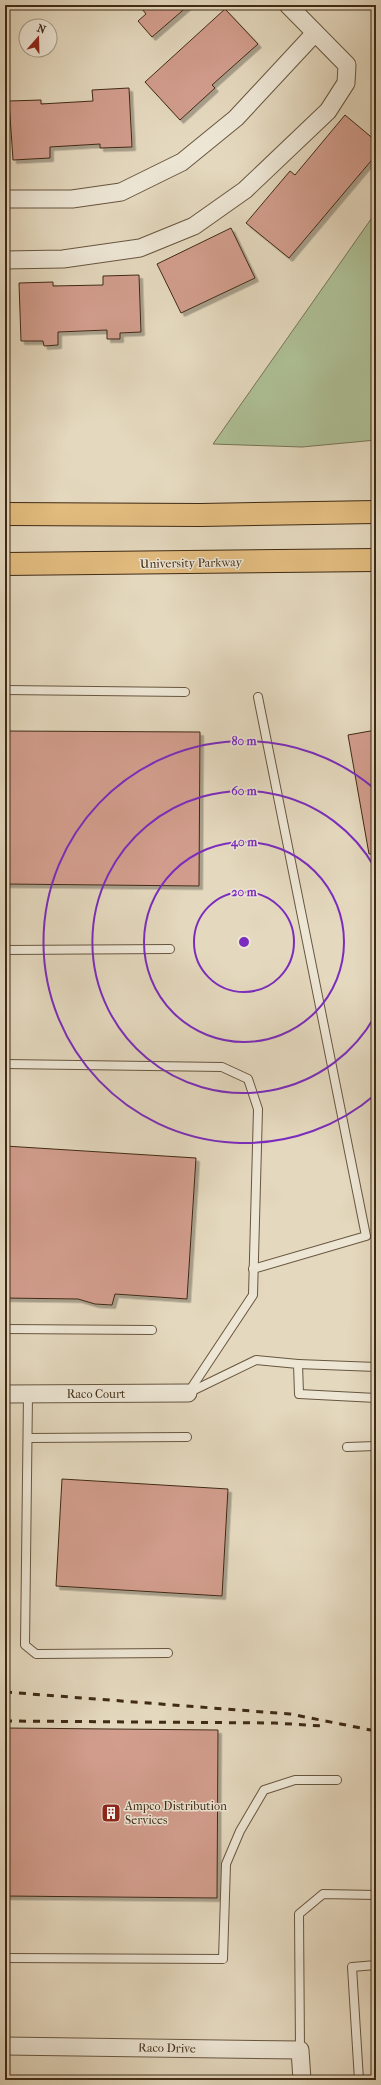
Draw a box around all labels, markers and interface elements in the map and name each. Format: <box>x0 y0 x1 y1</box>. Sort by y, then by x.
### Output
north arrow <box>18 18 58 58</box>
text: N <box>35 22 48 37</box>
street label: University Parkway <box>140 555 243 571</box>
text: 80 m <box>231 734 258 748</box>
text: 60 m <box>231 784 258 798</box>
text: 40 m <box>230 835 258 850</box>
text: 20 m <box>231 885 258 899</box>
centre of rings <box>237 935 251 949</box>
street label: Raco Court <box>67 1387 126 1401</box>
place label: Ampco Distribution Services <box>124 1799 227 1827</box>
building icon: Ampco Distribution Services <box>100 1802 122 1824</box>
street label: Raco Drive <box>138 2040 196 2056</box>

